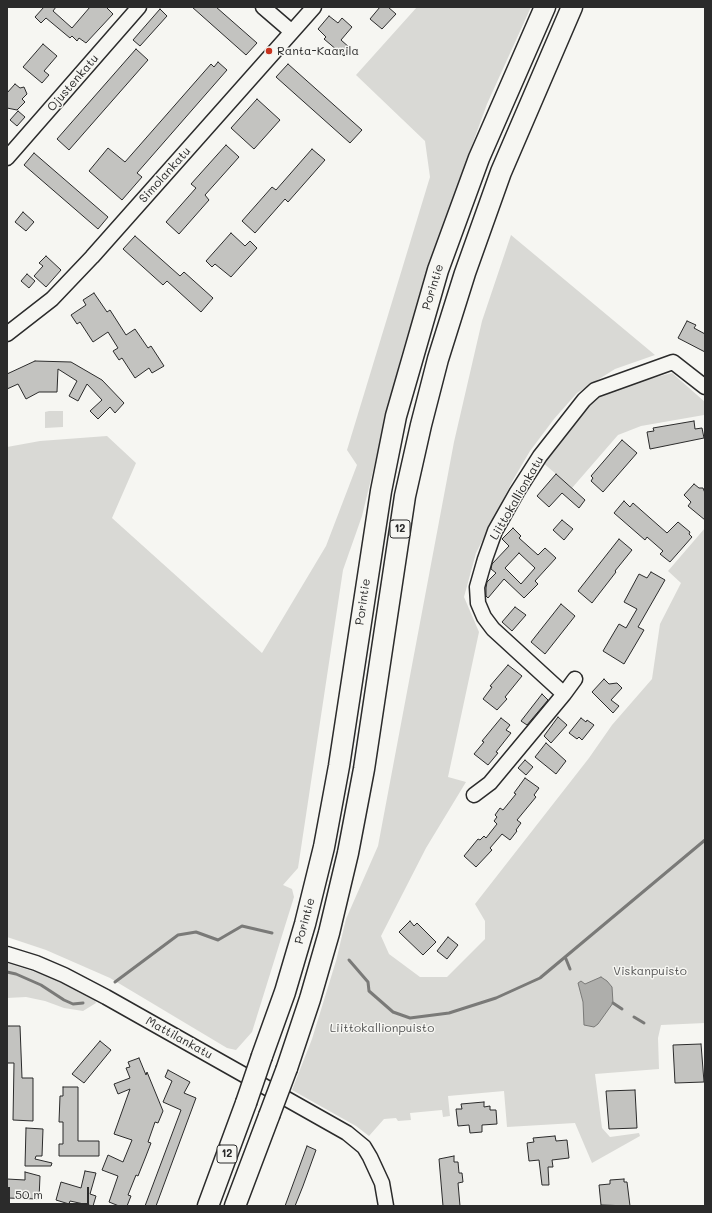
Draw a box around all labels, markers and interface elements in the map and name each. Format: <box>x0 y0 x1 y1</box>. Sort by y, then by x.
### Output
place label: Ranta-Kaarila <box>277 44 359 58</box>
marker: Ranta-Kaarila <box>264 46 274 56</box>
street label: Ojustenkatu <box>44 51 102 115</box>
street label: Simolankatu <box>136 144 194 206</box>
street label: Porintie <box>419 262 447 312</box>
street label: Liittokallionkatu <box>487 454 547 542</box>
road number: 12 <box>390 520 410 538</box>
street label: Porintie <box>353 578 373 626</box>
street label: Porintie <box>292 896 318 946</box>
park label: Viskanpuisto <box>613 964 687 978</box>
street label: Mattilankatu <box>143 1014 215 1062</box>
park label: Liittokallionpuisto <box>330 1021 434 1035</box>
road number: 12 <box>217 1145 237 1163</box>
scale bar <box>10 1179 91 1205</box>
text: 50 m <box>15 1186 43 1202</box>

